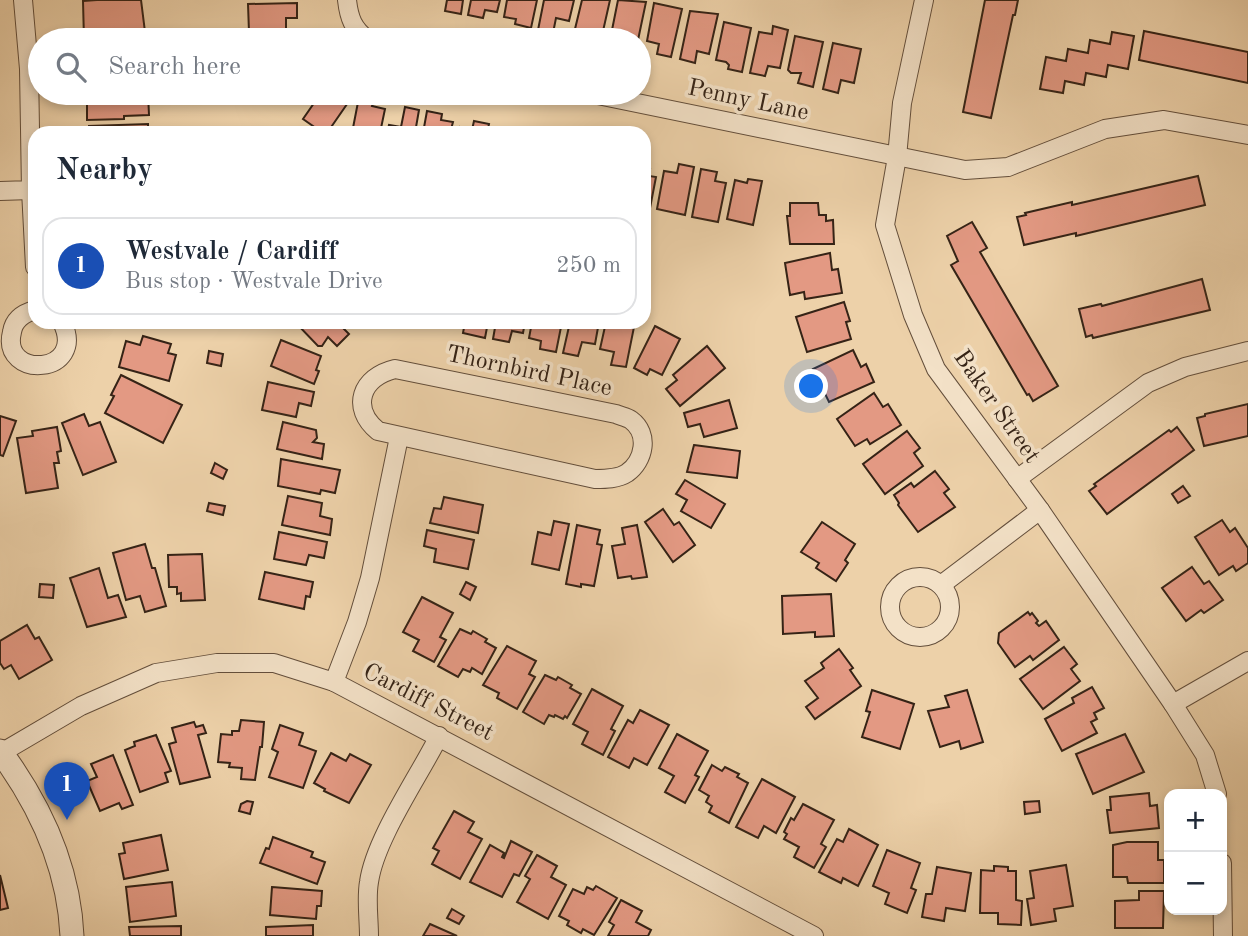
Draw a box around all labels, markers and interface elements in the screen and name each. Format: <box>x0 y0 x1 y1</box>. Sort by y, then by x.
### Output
search box <box>28 28 651 105</box>
icon: search <box>52 48 90 86</box>
text: Search here <box>108 54 241 80</box>
street label: Penny Lane <box>685 76 811 126</box>
text: Nearby <box>56 156 153 186</box>
text: Westvale / Cardiff <box>125 239 337 265</box>
text: 1 <box>74 254 88 277</box>
text: 250 m <box>556 254 621 277</box>
text: Bus stop · Westvale Drive <box>125 270 383 293</box>
street label: Thornbird Place <box>444 343 614 401</box>
street label: Baker Street <box>948 346 1044 468</box>
your location <box>794 369 828 403</box>
street label: Cardiff Street <box>359 660 497 746</box>
pin: 1 <box>44 762 90 820</box>
map controls <box>1164 789 1227 915</box>
button: + <box>1164 789 1227 852</box>
button: − <box>1164 852 1227 915</box>

